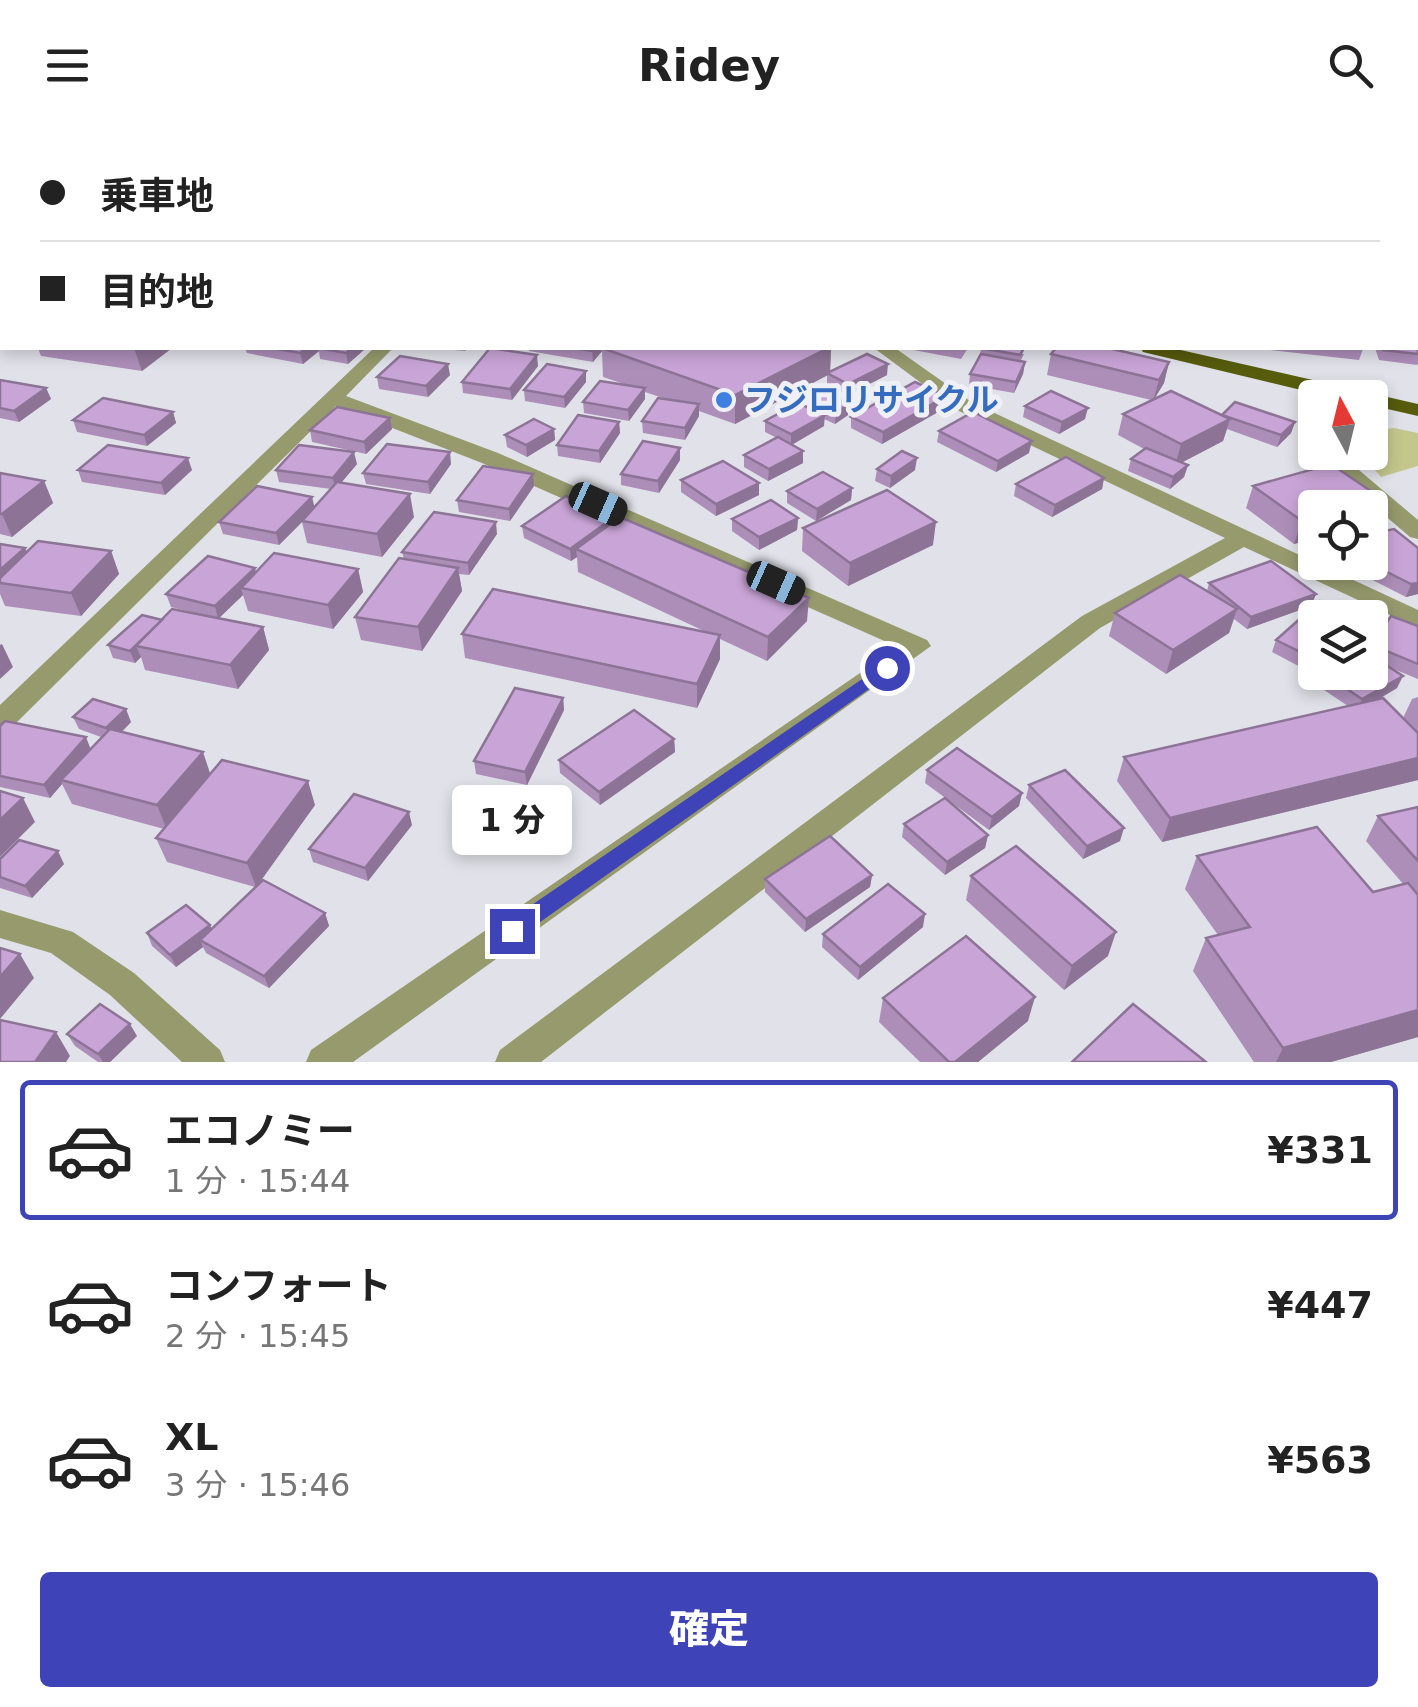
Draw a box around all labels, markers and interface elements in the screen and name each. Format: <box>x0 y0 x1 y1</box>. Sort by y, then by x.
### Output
icon: menu <box>40 38 95 93</box>
icon: search <box>1323 38 1378 93</box>
text: Ridey <box>638 39 780 92</box>
text: 乗車地 <box>100 174 214 218</box>
text: 目的地 <box>100 270 214 314</box>
north arrow <box>1298 380 1388 470</box>
map controls <box>1298 380 1388 690</box>
place label: フジロリサイクル <box>744 381 998 419</box>
marker: フジロリサイクル <box>713 389 735 411</box>
car <box>564 478 632 530</box>
button: locate <box>1298 490 1388 580</box>
car <box>742 557 810 609</box>
button: layers <box>1298 600 1388 690</box>
route start <box>865 646 910 691</box>
callout: 1 分 <box>452 786 572 856</box>
text: 1 分 <box>479 801 545 839</box>
route end <box>490 909 535 954</box>
icon: car <box>45 1105 135 1195</box>
text: エコノミー <box>165 1109 355 1153</box>
text: ¥331 <box>1267 1128 1373 1172</box>
text: 1 分 · 15:44 <box>165 1162 350 1200</box>
icon: car <box>45 1260 135 1350</box>
text: コンフォート <box>165 1264 392 1308</box>
text: ¥447 <box>1267 1283 1373 1327</box>
text: 2 分 · 15:45 <box>165 1317 350 1355</box>
icon: car <box>45 1415 135 1505</box>
text: XL <box>165 1415 219 1459</box>
text: ¥563 <box>1267 1438 1373 1482</box>
text: 3 分 · 15:46 <box>165 1466 350 1504</box>
button: 確定 <box>40 1572 1378 1687</box>

